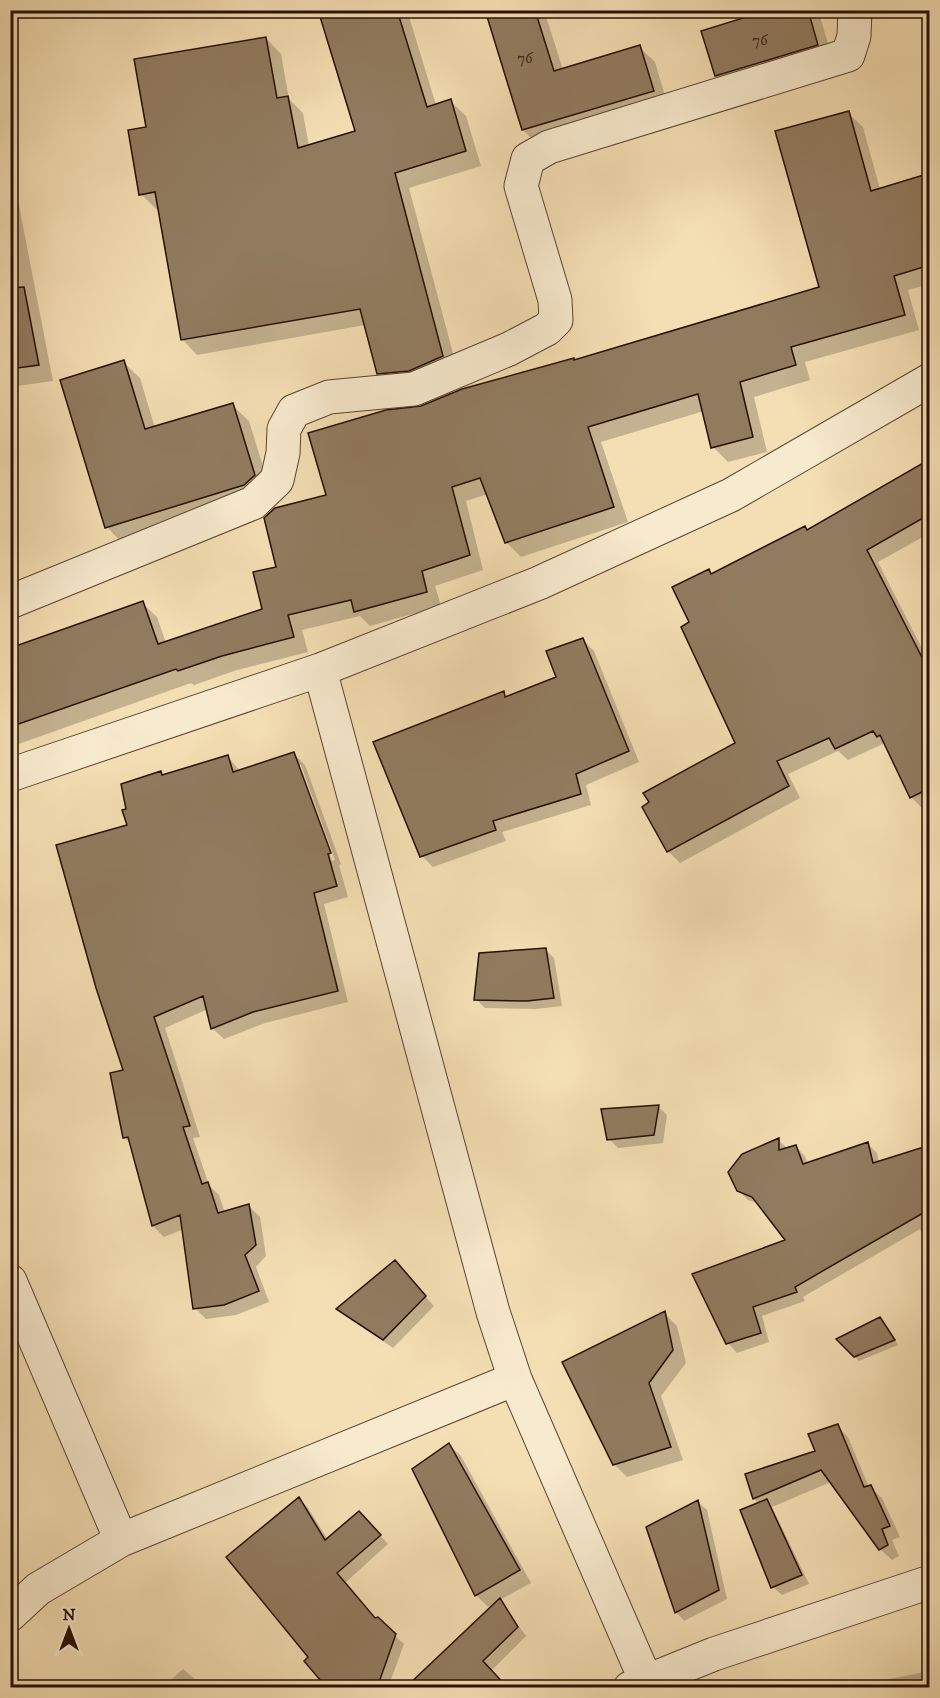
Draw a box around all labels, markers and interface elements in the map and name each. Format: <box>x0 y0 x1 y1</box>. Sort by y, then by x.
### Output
house number: 76 <box>752 31 769 50</box>
house number: 76 <box>517 49 534 68</box>
north arrow <box>39 1599 99 1659</box>
text: N <box>62 1605 76 1625</box>

